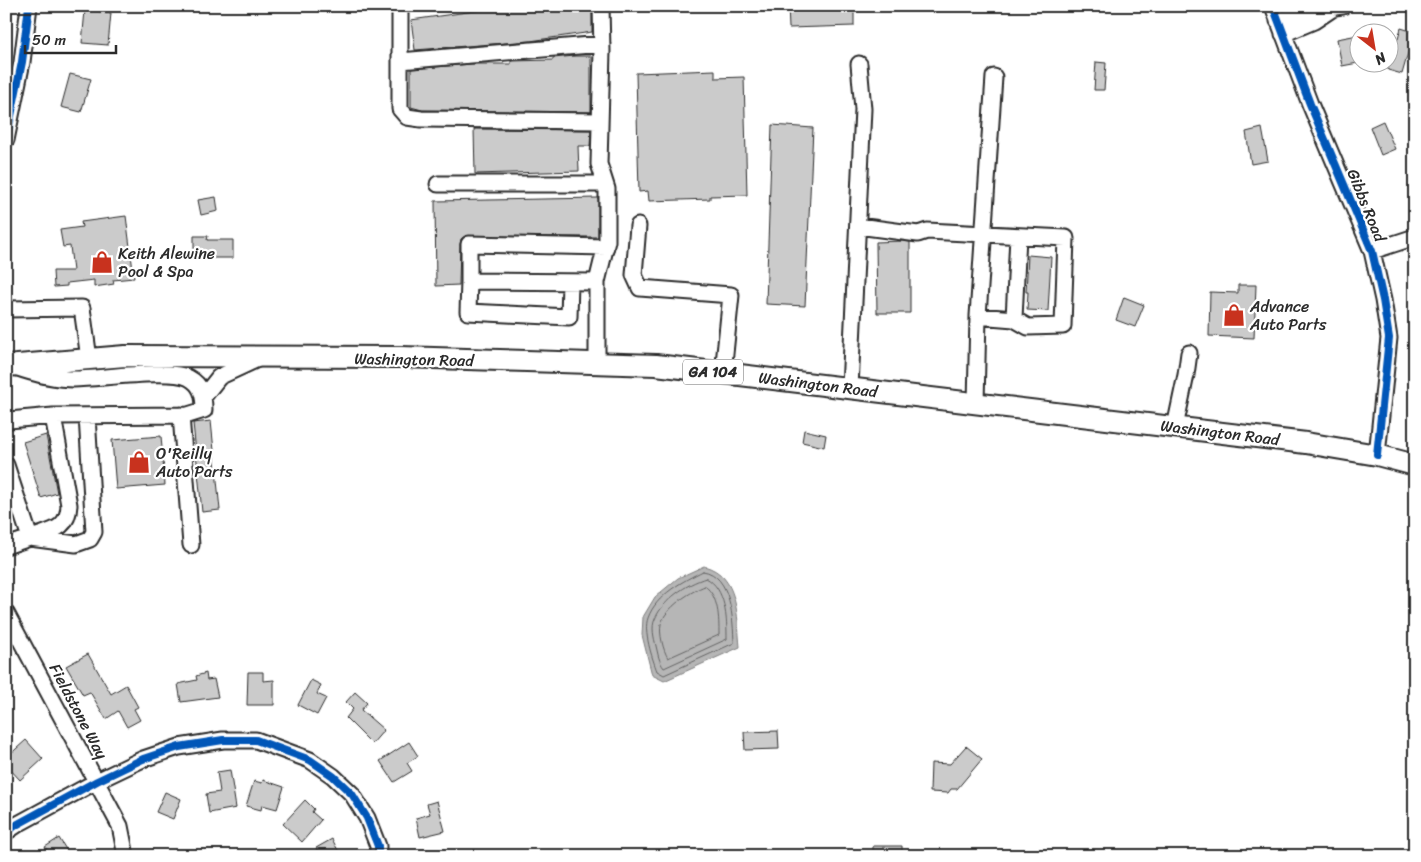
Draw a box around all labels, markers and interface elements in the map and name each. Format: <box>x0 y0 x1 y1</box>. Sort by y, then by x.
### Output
scale bar <box>25 22 116 54</box>
north arrow <box>1348 22 1398 72</box>
text: 50 m <box>32 27 67 53</box>
text: N <box>1370 45 1392 72</box>
street label: Gibbs Road <box>1339 164 1395 248</box>
place label: Keith Alewine Pool & Spa <box>118 239 215 286</box>
shop icon: Keith Alewine Pool & Spa <box>89 249 115 275</box>
place label: Advance Auto Parts <box>1249 292 1327 339</box>
shop icon: Advance Auto Parts <box>1221 302 1247 328</box>
street label: Washington Road <box>354 344 475 375</box>
road number: GA 104 <box>683 360 743 384</box>
street label: Washington Road <box>757 363 880 406</box>
street label: Washington Road <box>1159 411 1282 454</box>
place label: O'Reilly Auto Parts <box>155 439 233 486</box>
shop icon: O'Reilly Auto Parts <box>126 449 152 475</box>
street label: Fieldstone Way <box>41 658 116 765</box>

